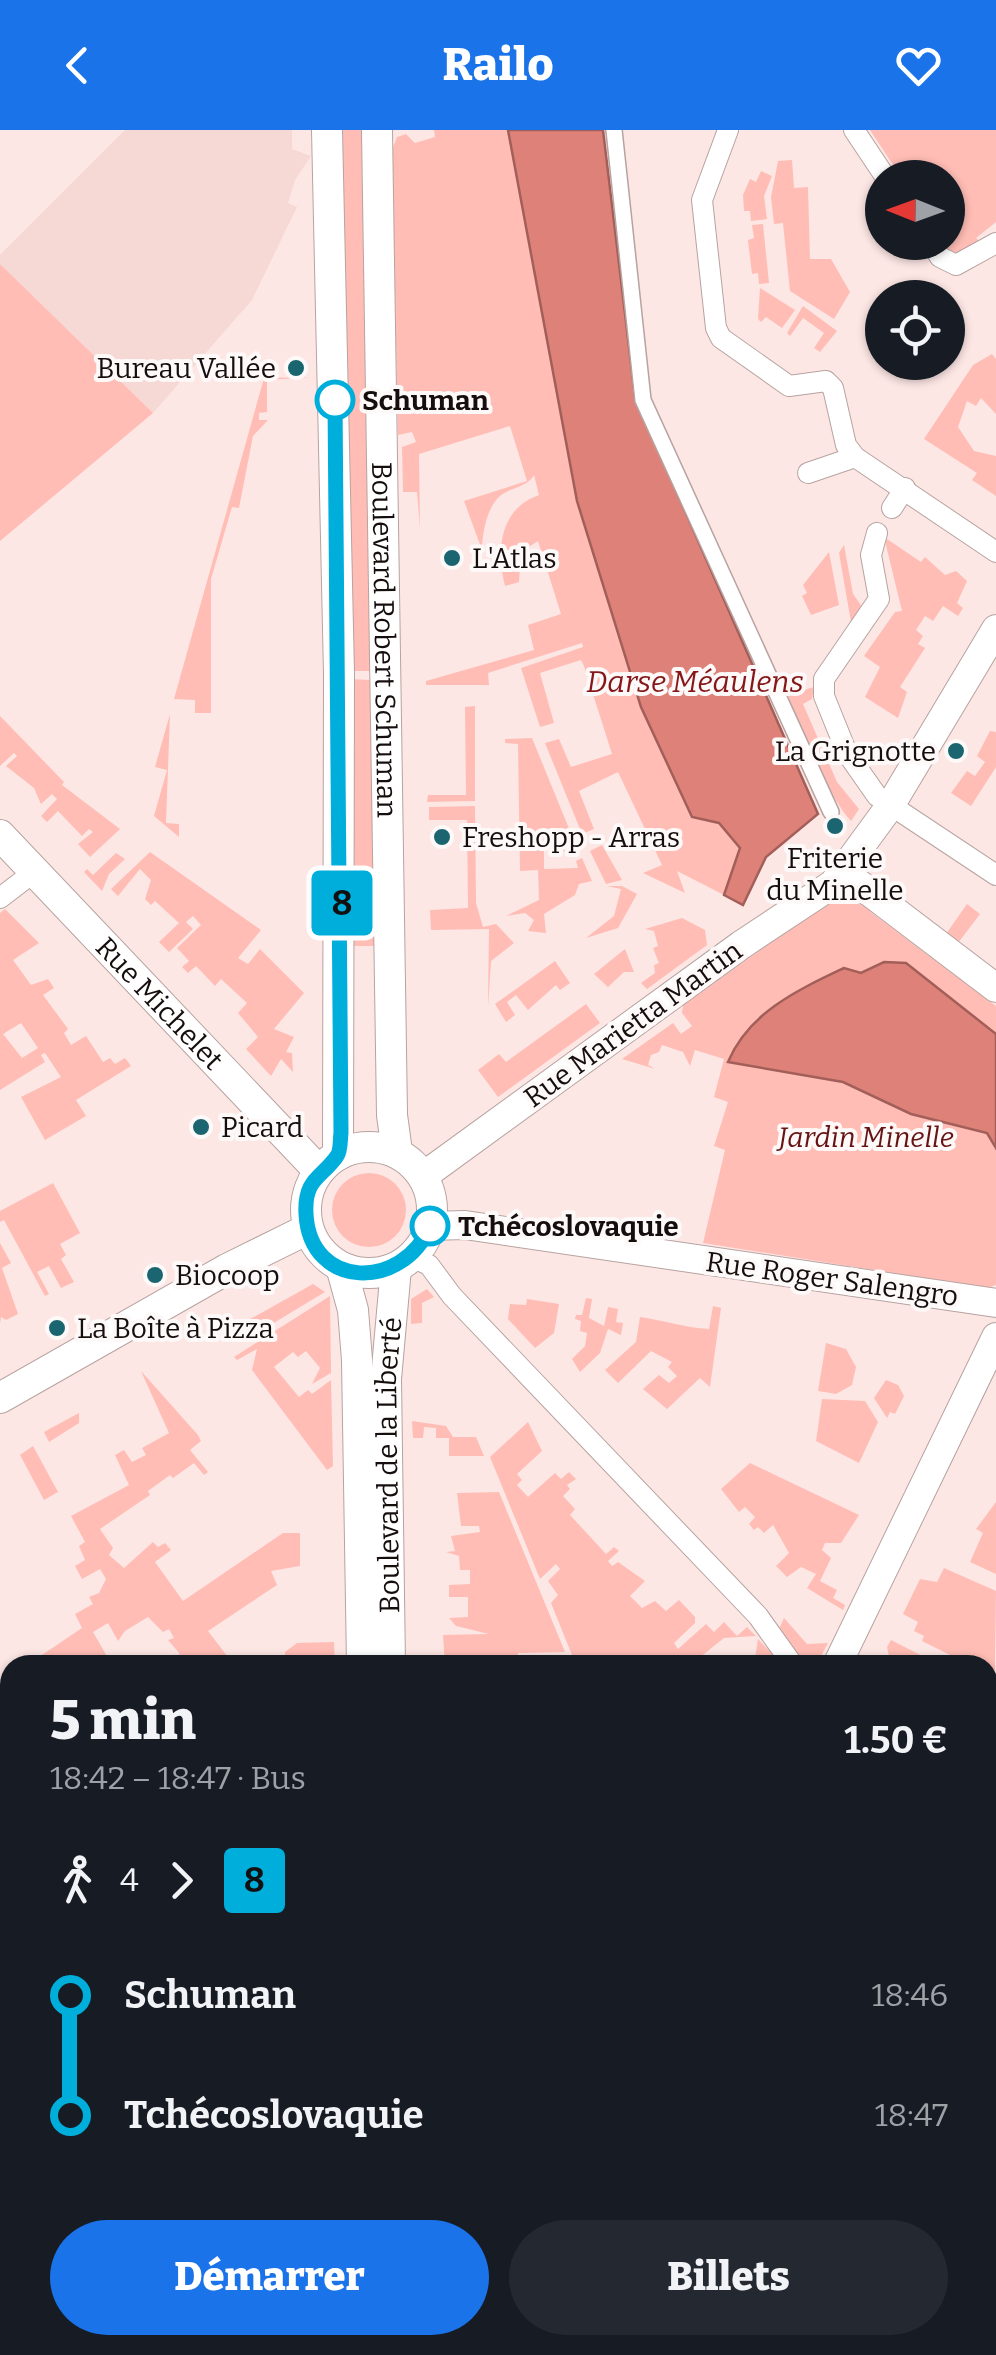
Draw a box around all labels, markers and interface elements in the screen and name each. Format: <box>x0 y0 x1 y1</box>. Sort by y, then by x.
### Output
icon: back <box>50 38 105 93</box>
text: Railo <box>443 38 553 92</box>
icon: heart <box>891 38 946 93</box>
north arrow <box>865 160 965 260</box>
map controls <box>865 160 965 380</box>
button: locate <box>865 280 965 380</box>
place label: Bureau Vallée <box>97 352 276 385</box>
marker: Bureau Vallée <box>285 357 307 379</box>
marker: Schuman <box>316 381 354 419</box>
place label: Schuman <box>362 384 489 417</box>
street label: Boulevard Robert Schuman <box>366 462 404 818</box>
place label: L'Atlas <box>472 542 557 575</box>
marker: L'Atlas <box>441 547 463 569</box>
water label: Darse Méaulens <box>586 664 804 700</box>
place label: La Grignotte <box>775 735 936 768</box>
marker: La Grignotte <box>945 740 967 762</box>
marker: Friterie du Minelle <box>824 815 846 837</box>
place label: Freshopp - Arras <box>462 821 680 854</box>
marker: Freshopp - Arras <box>431 826 453 848</box>
place label: Friterie du Minelle <box>766 842 904 907</box>
line badge: 8 <box>310 870 374 936</box>
text: 8 <box>331 882 353 924</box>
street label: Rue Michelet <box>89 930 230 1076</box>
street label: Rue Marietta Martin <box>518 934 748 1114</box>
place label: Picard <box>221 1111 303 1144</box>
marker: Picard <box>190 1116 212 1138</box>
park label: Jardin Minelle <box>775 1121 954 1154</box>
marker: Tchécoslovaquie <box>411 1207 449 1245</box>
place label: Tchécoslovaquie <box>458 1210 679 1243</box>
street label: Rue Roger Salengro <box>704 1245 960 1313</box>
place label: Biocoop <box>175 1259 280 1292</box>
marker: Biocoop <box>144 1264 166 1286</box>
place label: La Boîte à Pizza <box>77 1312 274 1345</box>
street label: Boulevard de la Liberté <box>369 1316 408 1613</box>
marker: La Boîte à Pizza <box>46 1317 68 1339</box>
text: 5 min <box>50 1688 196 1754</box>
text: 1.50 € <box>844 1717 948 1763</box>
text: 18:42 – 18:47 · Bus <box>50 1759 306 1797</box>
icon: walk <box>50 1853 105 1908</box>
icon: forward <box>154 1853 209 1908</box>
text: 8 <box>244 1859 265 1901</box>
text: 4 <box>120 1861 139 1899</box>
text: Schuman <box>124 1972 296 2018</box>
text: 18:46 <box>872 1976 948 2014</box>
text: Tchécoslovaquie <box>124 2092 424 2138</box>
text: 18:47 <box>875 2096 948 2134</box>
button: Démarrer <box>50 2220 489 2335</box>
button: Billets <box>509 2220 948 2335</box>

